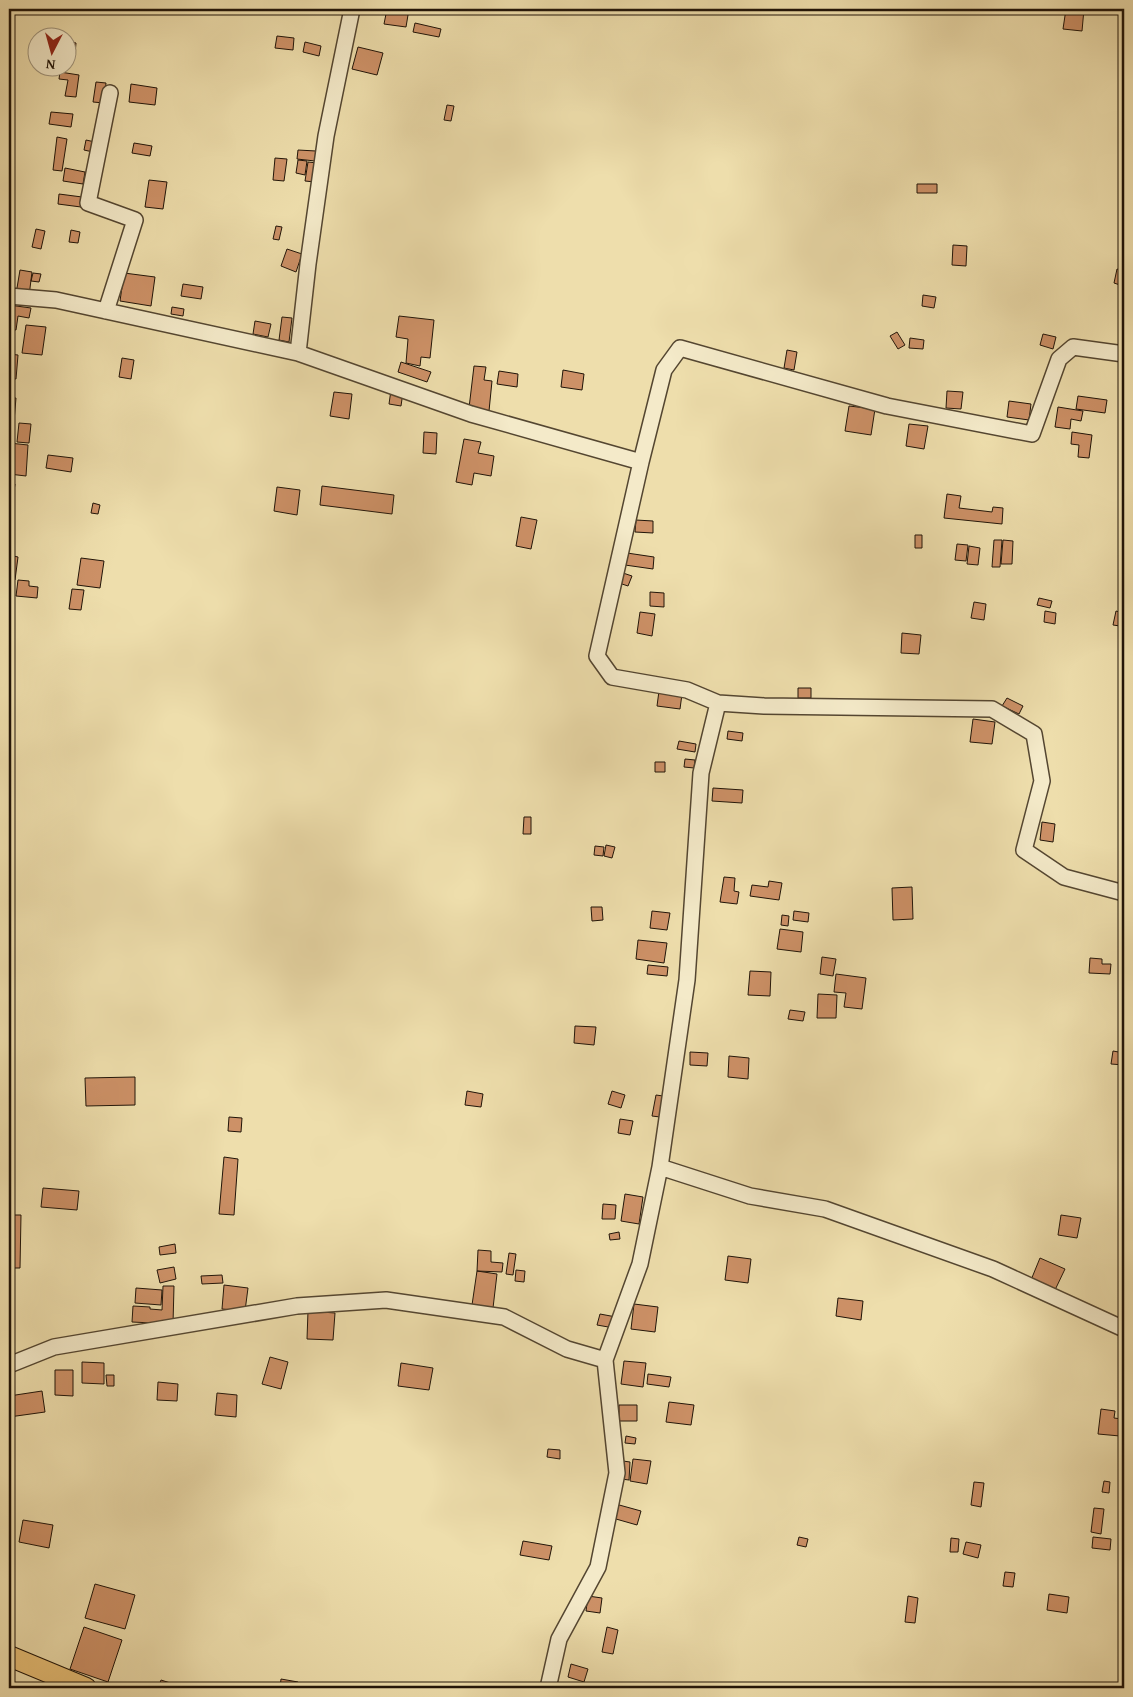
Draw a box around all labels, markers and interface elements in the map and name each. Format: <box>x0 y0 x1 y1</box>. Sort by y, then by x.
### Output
north arrow <box>28 28 78 78</box>
text: N <box>44 54 56 75</box>

